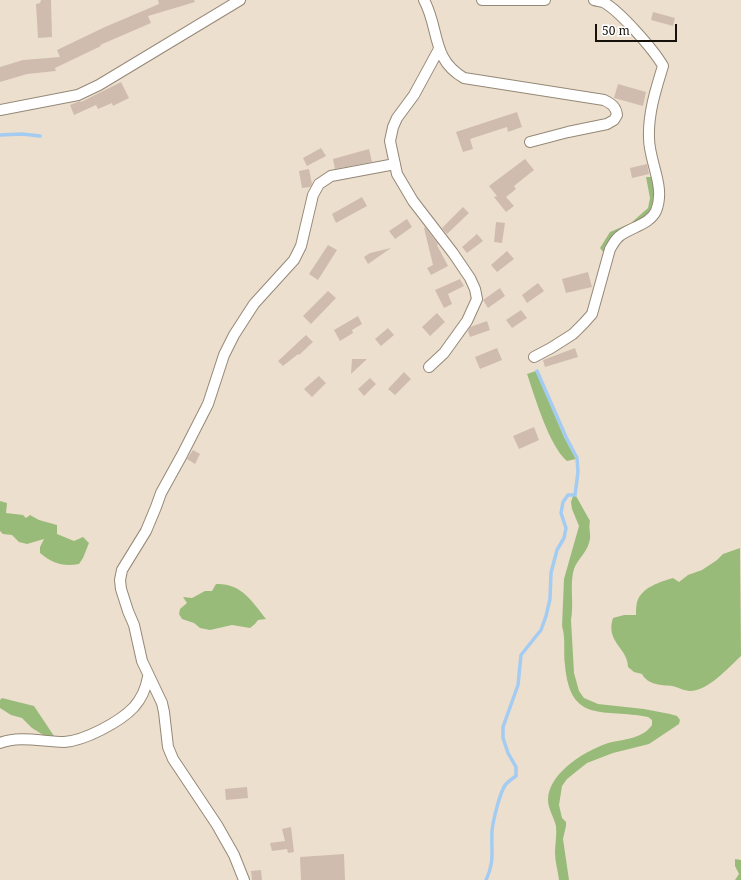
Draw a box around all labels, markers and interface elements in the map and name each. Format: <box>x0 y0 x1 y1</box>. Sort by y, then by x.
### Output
scale bar <box>597 16 679 42</box>
text: 50 m <box>602 22 630 39</box>

